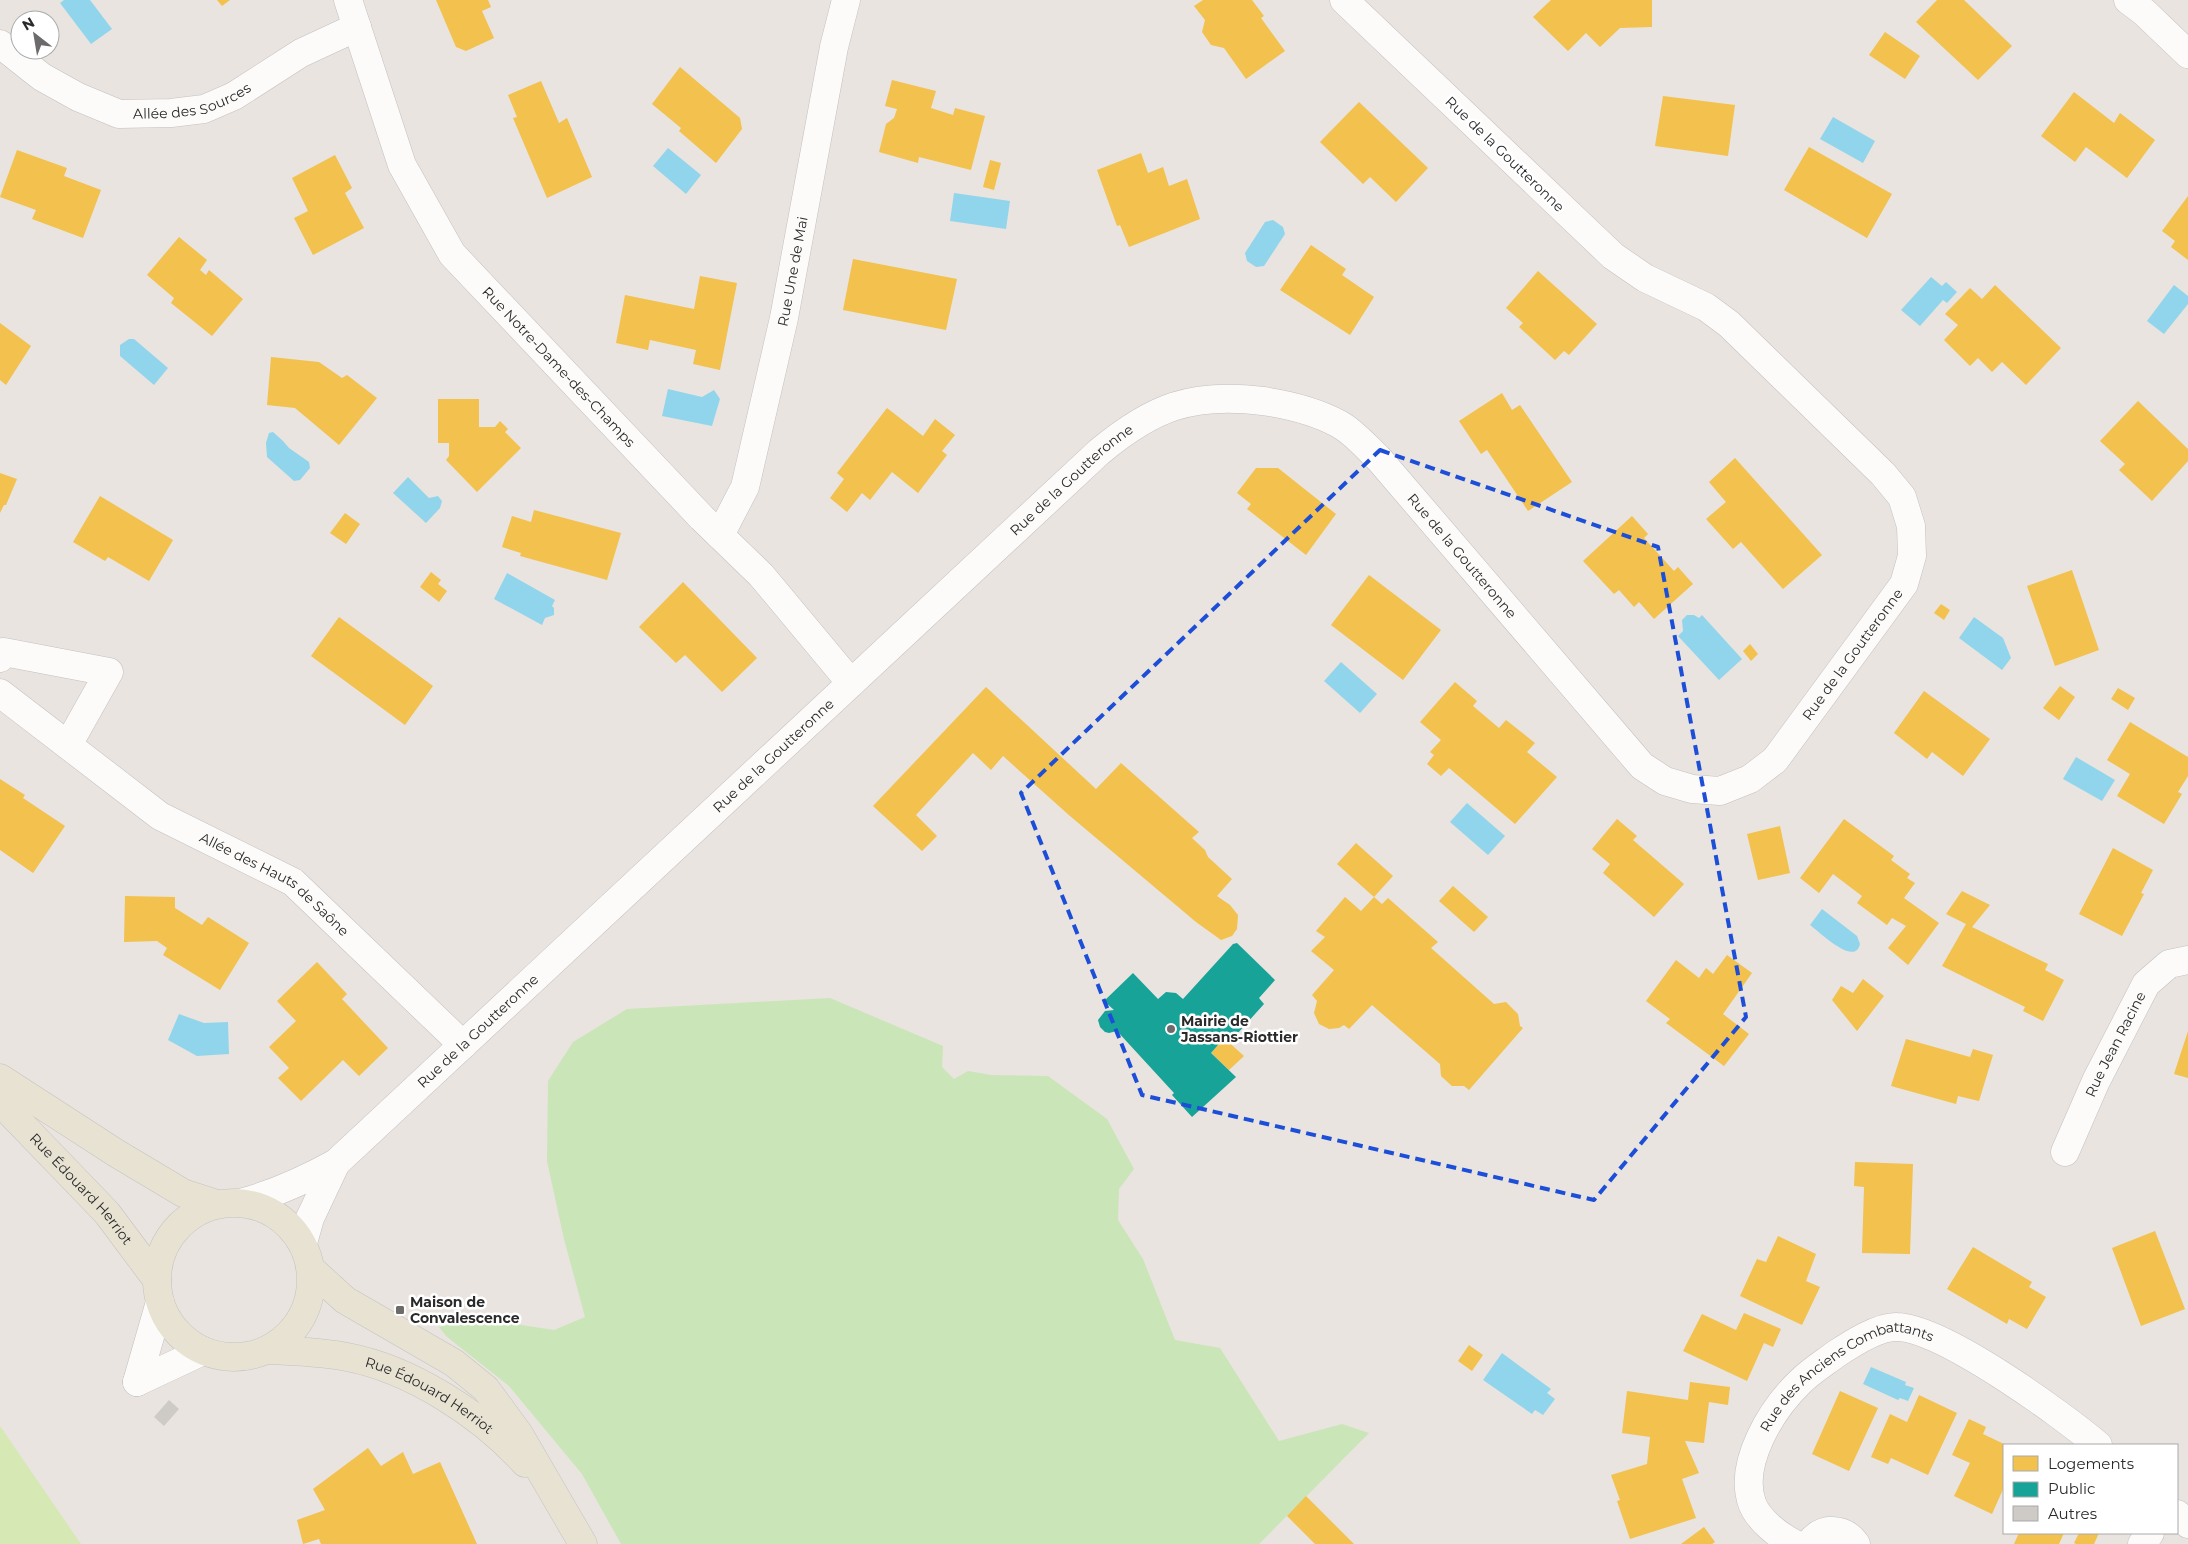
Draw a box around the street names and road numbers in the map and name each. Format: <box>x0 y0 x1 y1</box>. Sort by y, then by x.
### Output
street label: Allée des Sources <box>133 79 254 123</box>
street label: Rue de la Goutteronne <box>1442 92 1568 216</box>
street label: Rue Une de Mai <box>773 215 812 328</box>
street label: Rue Notre-Dame-des-Champs <box>478 283 639 451</box>
street label: Rue de la Goutteronne <box>1006 420 1136 540</box>
street label: Rue de la Goutteronne <box>1403 490 1521 622</box>
street label: Rue de la Goutteronne <box>1798 585 1907 724</box>
street label: Rue de la Goutteronne <box>709 695 838 816</box>
street label: Allée des Hauts de Saône <box>197 828 353 940</box>
street label: Rue de la Goutteronne <box>413 970 542 1092</box>
street label: Rue Jean Racine <box>2081 988 2150 1100</box>
street label: Rue Édouard Herriot <box>26 1129 137 1248</box>
street label: Rue des Anciens Combattants <box>1756 1318 1937 1435</box>
street label: Rue Édouard Herriot <box>363 1353 498 1438</box>

